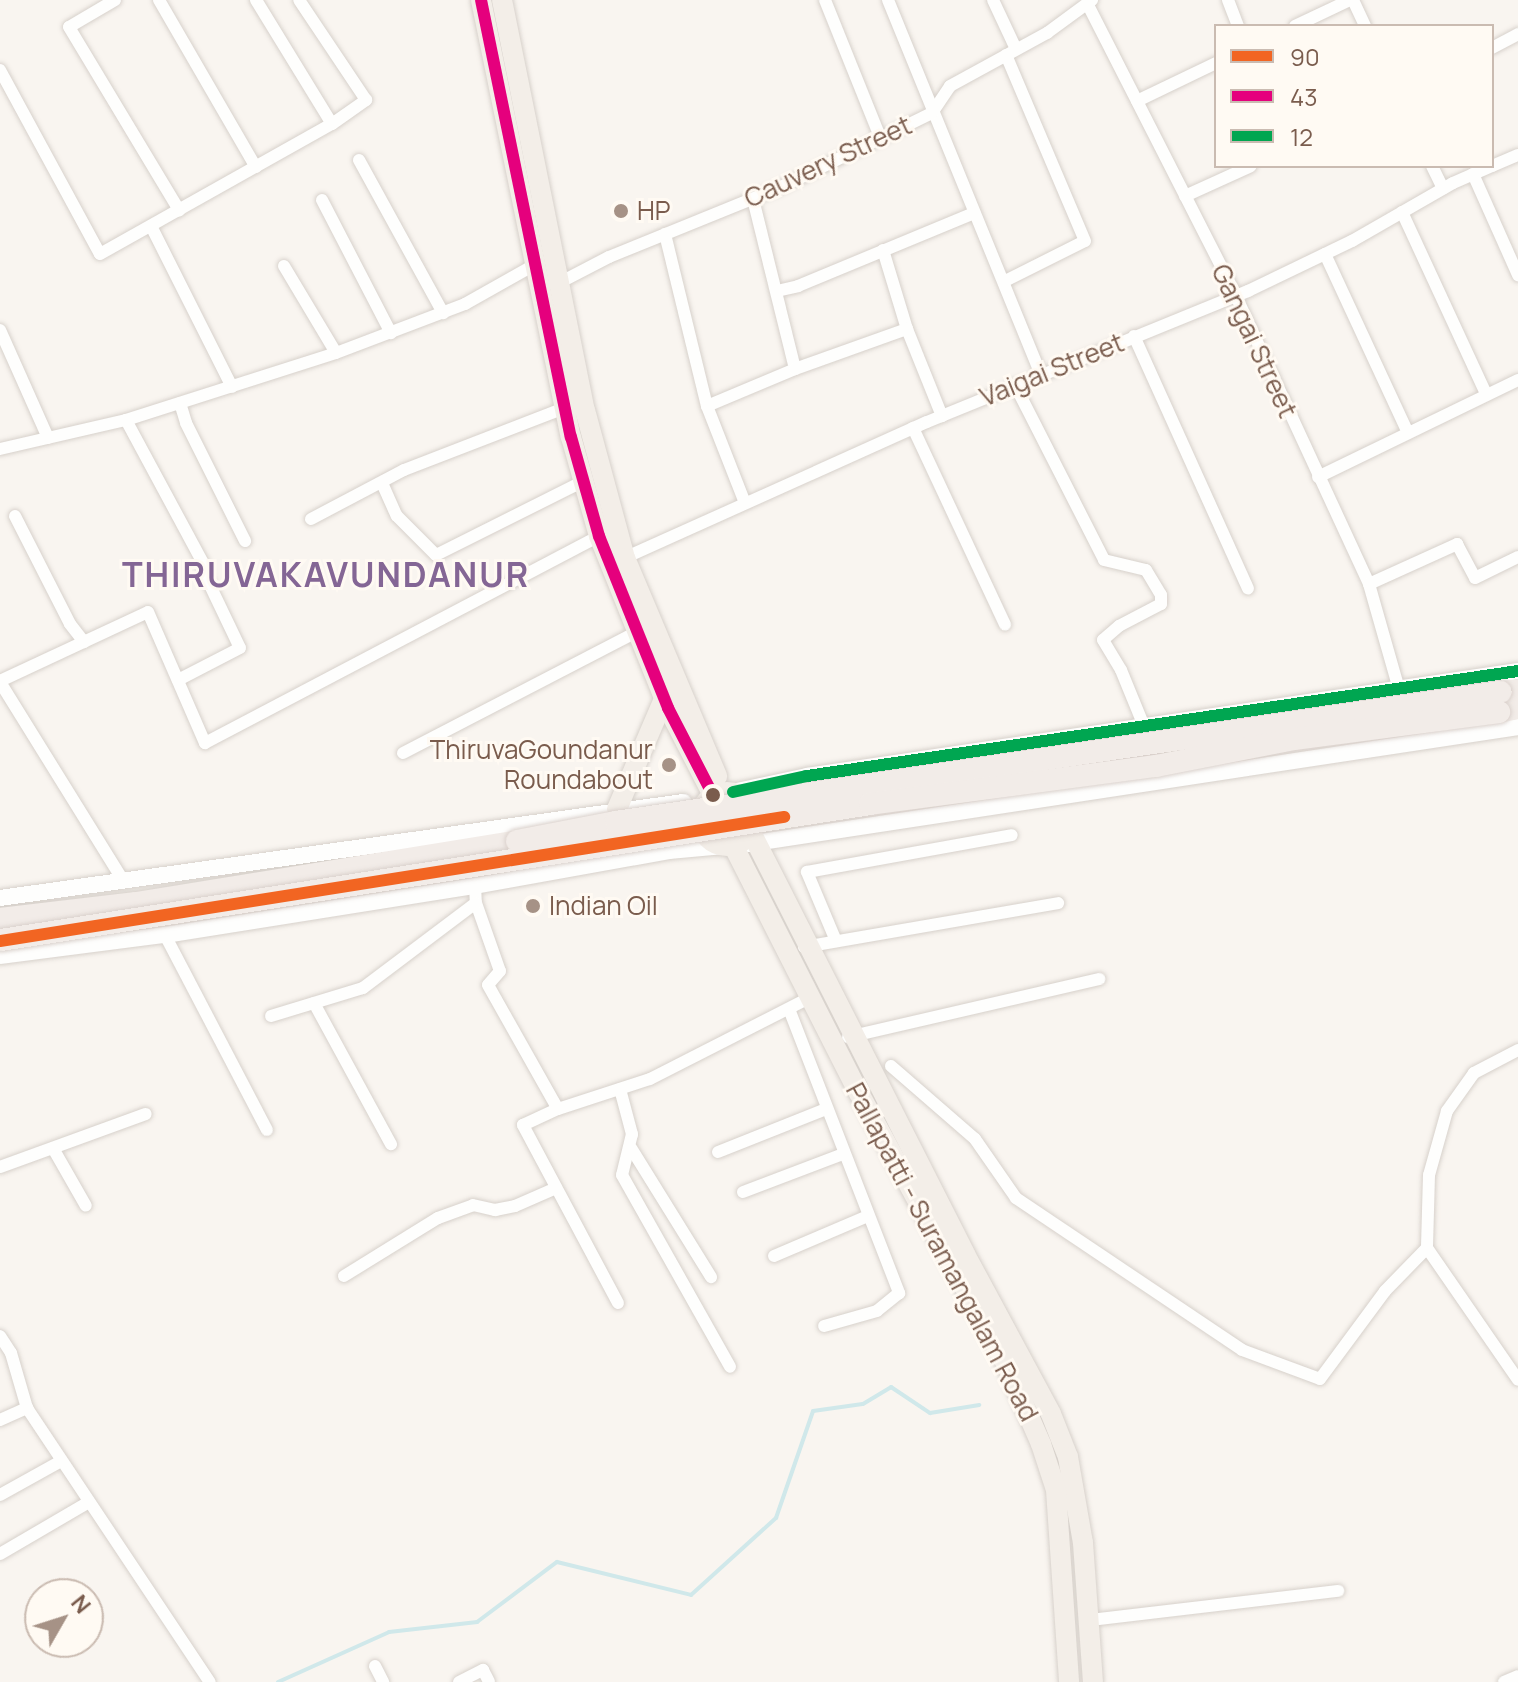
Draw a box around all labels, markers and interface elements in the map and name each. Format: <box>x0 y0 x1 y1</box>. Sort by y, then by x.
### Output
legend <box>1214 24 1494 168</box>
text: 90 <box>1290 40 1320 73</box>
text: 43 <box>1290 80 1317 113</box>
street label: Cauvery Street <box>739 110 917 214</box>
text: 12 <box>1290 120 1313 153</box>
place label: HP <box>637 195 671 227</box>
marker: HP <box>612 202 630 220</box>
street label: Gangai Street <box>1205 259 1303 423</box>
street label: Vaigai Street <box>975 327 1129 413</box>
district label: THIRUVAKAVUNDANUR <box>122 555 530 595</box>
place label: ThiruvaGoundanur Roundabout <box>430 734 653 796</box>
marker: ThiruvaGoundanur Roundabout <box>660 756 678 774</box>
unlabelled marker <box>705 787 721 803</box>
place label: Indian Oil <box>549 890 658 922</box>
marker: Indian Oil <box>524 897 542 915</box>
street label: Pallapatti - Suramangalam Road <box>839 1078 1045 1426</box>
north arrow <box>24 1578 104 1658</box>
text: N <box>64 1589 98 1620</box>

